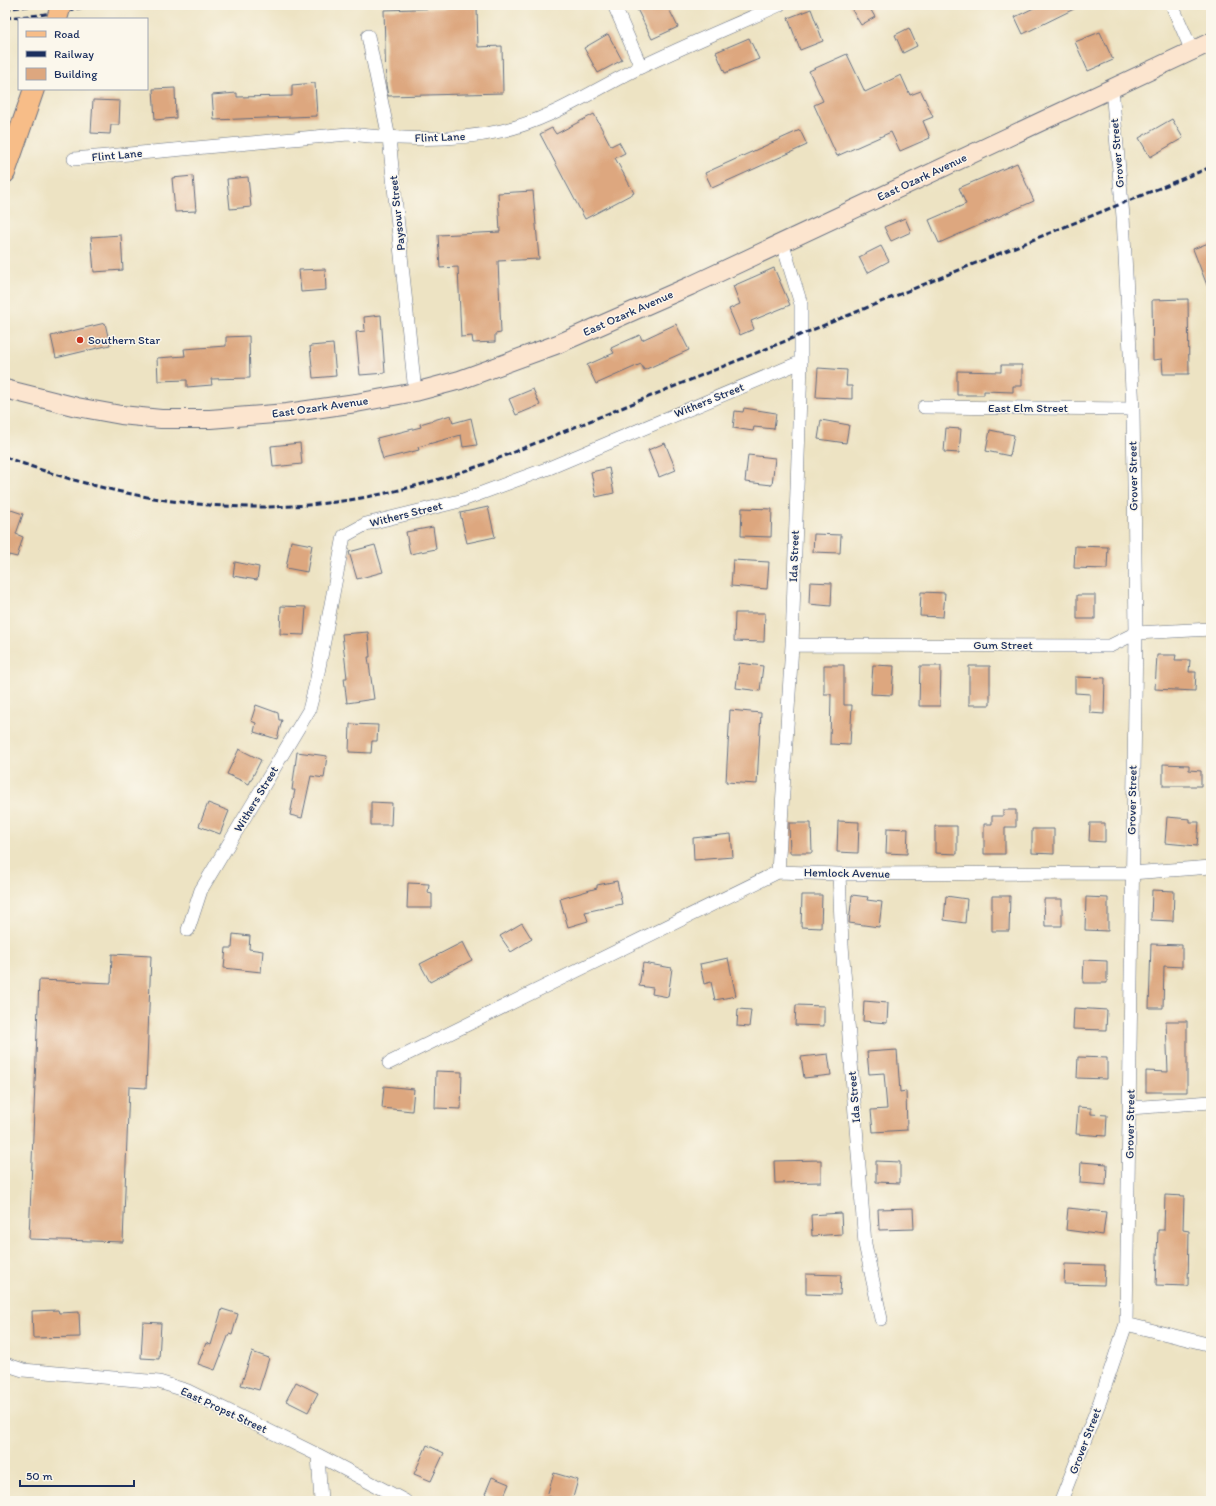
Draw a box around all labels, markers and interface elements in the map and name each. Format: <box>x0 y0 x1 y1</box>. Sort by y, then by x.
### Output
legend <box>18 18 148 90</box>
text: Road <box>54 27 80 41</box>
text: Railway <box>54 47 94 61</box>
text: Building <box>54 67 98 81</box>
street label: Grover Street <box>1107 117 1127 188</box>
street label: Flint Lane <box>414 129 466 145</box>
street label: Flint Lane <box>91 146 143 164</box>
street label: East Ozark Avenue <box>875 150 969 204</box>
street label: Paysour Street <box>386 174 408 251</box>
street label: East Ozark Avenue <box>581 287 676 339</box>
place label: Southern Star <box>88 333 161 347</box>
marker: Southern Star <box>75 335 85 345</box>
street label: Withers Street <box>672 379 747 420</box>
street label: East Ozark Avenue <box>271 393 369 421</box>
street label: East Elm Street <box>988 401 1069 415</box>
street label: Grover Street <box>1125 441 1141 511</box>
street label: Withers Street <box>368 498 444 530</box>
street label: Ida Street <box>786 529 802 582</box>
street label: Gum Street <box>973 638 1033 652</box>
street label: Withers Street <box>231 763 281 835</box>
street label: Grover Street <box>1124 765 1140 835</box>
street label: Hemlock Avenue <box>804 865 891 881</box>
street label: Ida Street <box>845 1070 863 1124</box>
street label: Grover Street <box>1122 1089 1138 1159</box>
street label: East Propst Street <box>179 1384 270 1436</box>
street label: Grover Street <box>1066 1406 1104 1476</box>
scale bar <box>20 1462 134 1488</box>
text: 50 m <box>26 1469 52 1483</box>

